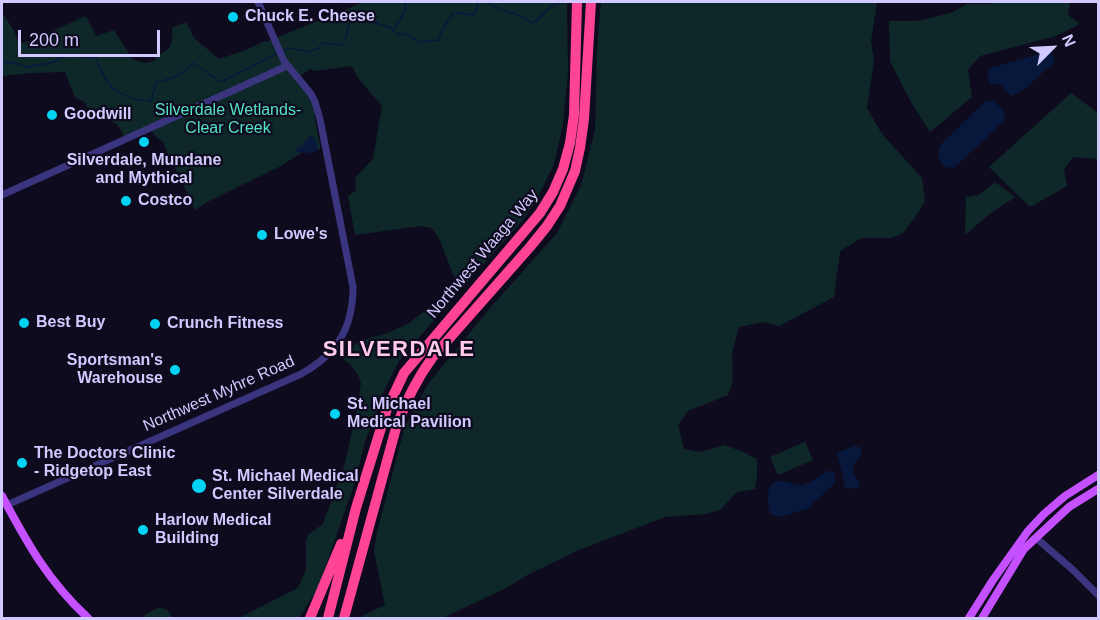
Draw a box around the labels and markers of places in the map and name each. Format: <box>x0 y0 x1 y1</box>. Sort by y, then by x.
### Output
place label: Chuck E. Cheese <box>245 7 375 27</box>
marker: Chuck E. Cheese <box>226 10 240 24</box>
place label: Goodwill <box>64 105 132 125</box>
marker: Goodwill <box>45 108 59 122</box>
marker: Silverdale, Mundane and Mythical <box>137 135 151 149</box>
place label: Silverdale, Mundane and Mythical <box>67 151 221 189</box>
place label: Costco <box>138 191 192 211</box>
marker: Costco <box>119 194 133 208</box>
place label: Lowe's <box>274 225 328 245</box>
marker: Lowe's <box>255 228 269 242</box>
place label: Best Buy <box>36 313 105 333</box>
place label: Crunch Fitness <box>167 314 283 334</box>
marker: Best Buy <box>17 316 31 330</box>
marker: Crunch Fitness <box>148 317 162 331</box>
place label: Sportsman's Warehouse <box>67 351 163 389</box>
marker: Sportsman's Warehouse <box>168 363 182 377</box>
place label: St. Michael Medical Pavilion <box>347 395 471 433</box>
marker: St. Michael Medical Pavilion <box>328 407 342 421</box>
place label: The Doctors Clinic - Ridgetop East <box>34 444 175 482</box>
marker: The Doctors Clinic - Ridgetop East <box>15 456 29 470</box>
place label: St. Michael Medical Center Silverdale <box>212 467 359 505</box>
marker: St. Michael Medical Center Silverdale <box>190 477 208 495</box>
place label: Harlow Medical Building <box>155 511 271 549</box>
marker: Harlow Medical Building <box>136 523 150 537</box>

